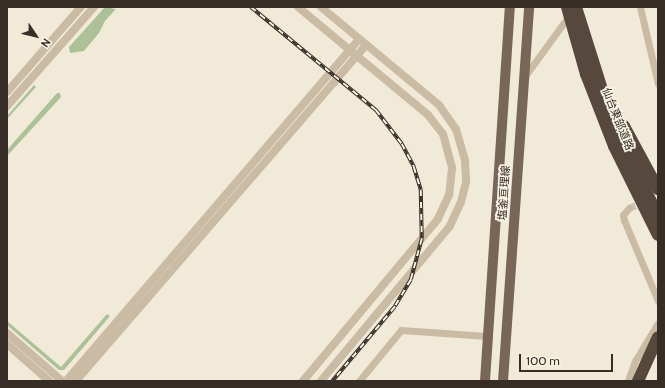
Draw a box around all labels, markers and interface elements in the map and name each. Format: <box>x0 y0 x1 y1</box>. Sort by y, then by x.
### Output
north arrow <box>16 16 56 56</box>
text: N <box>38 36 54 50</box>
street label: 仙台東部道路 <box>600 86 636 152</box>
street label: 塩釜亘理線 <box>495 165 513 221</box>
scale bar <box>521 346 615 372</box>
text: 100 m <box>526 353 560 368</box>

